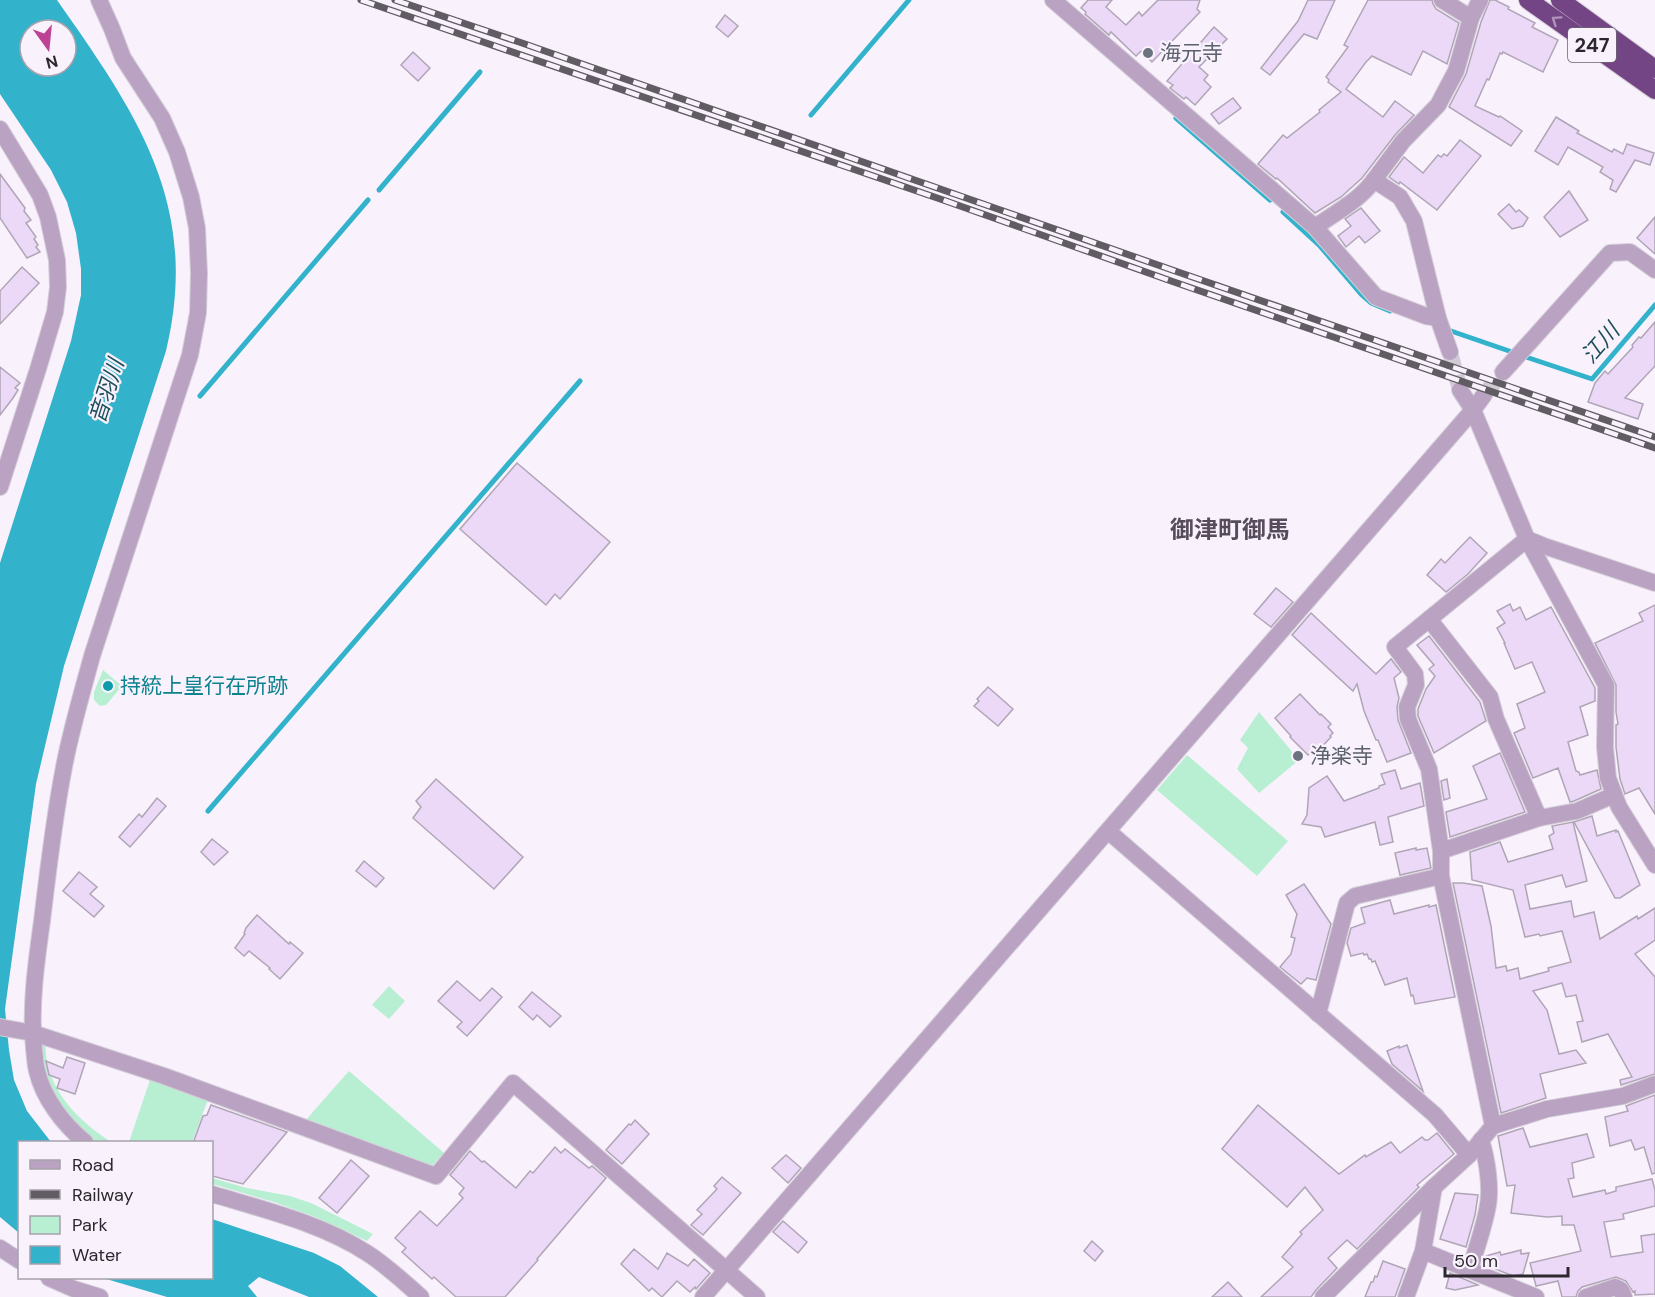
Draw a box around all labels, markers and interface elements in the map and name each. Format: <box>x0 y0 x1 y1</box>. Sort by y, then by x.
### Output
one-way arrow <box>1552 16 1563 27</box>
north arrow <box>18 18 78 78</box>
road number: 247 <box>1568 28 1616 62</box>
place label: 海元寺 <box>1160 39 1223 67</box>
marker: 海元寺 <box>1141 46 1155 60</box>
text: N <box>43 50 60 74</box>
water label: 江川 <box>1575 316 1627 369</box>
water label: 音羽川 <box>82 353 131 427</box>
district label: 御津町御馬 <box>1170 514 1290 545</box>
place label: 持統上皇行在所跡 <box>120 672 288 700</box>
marker: 持統上皇行在所跡 <box>101 679 115 693</box>
place label: 浄楽寺 <box>1310 742 1373 770</box>
marker: 浄楽寺 <box>1291 749 1305 763</box>
legend <box>18 1141 213 1279</box>
text: Road <box>72 1153 114 1177</box>
text: Railway <box>72 1183 134 1207</box>
text: Park <box>72 1213 108 1237</box>
scale bar <box>1445 1240 1568 1278</box>
text: Water <box>72 1243 122 1267</box>
text: 50 m <box>1454 1249 1498 1273</box>

